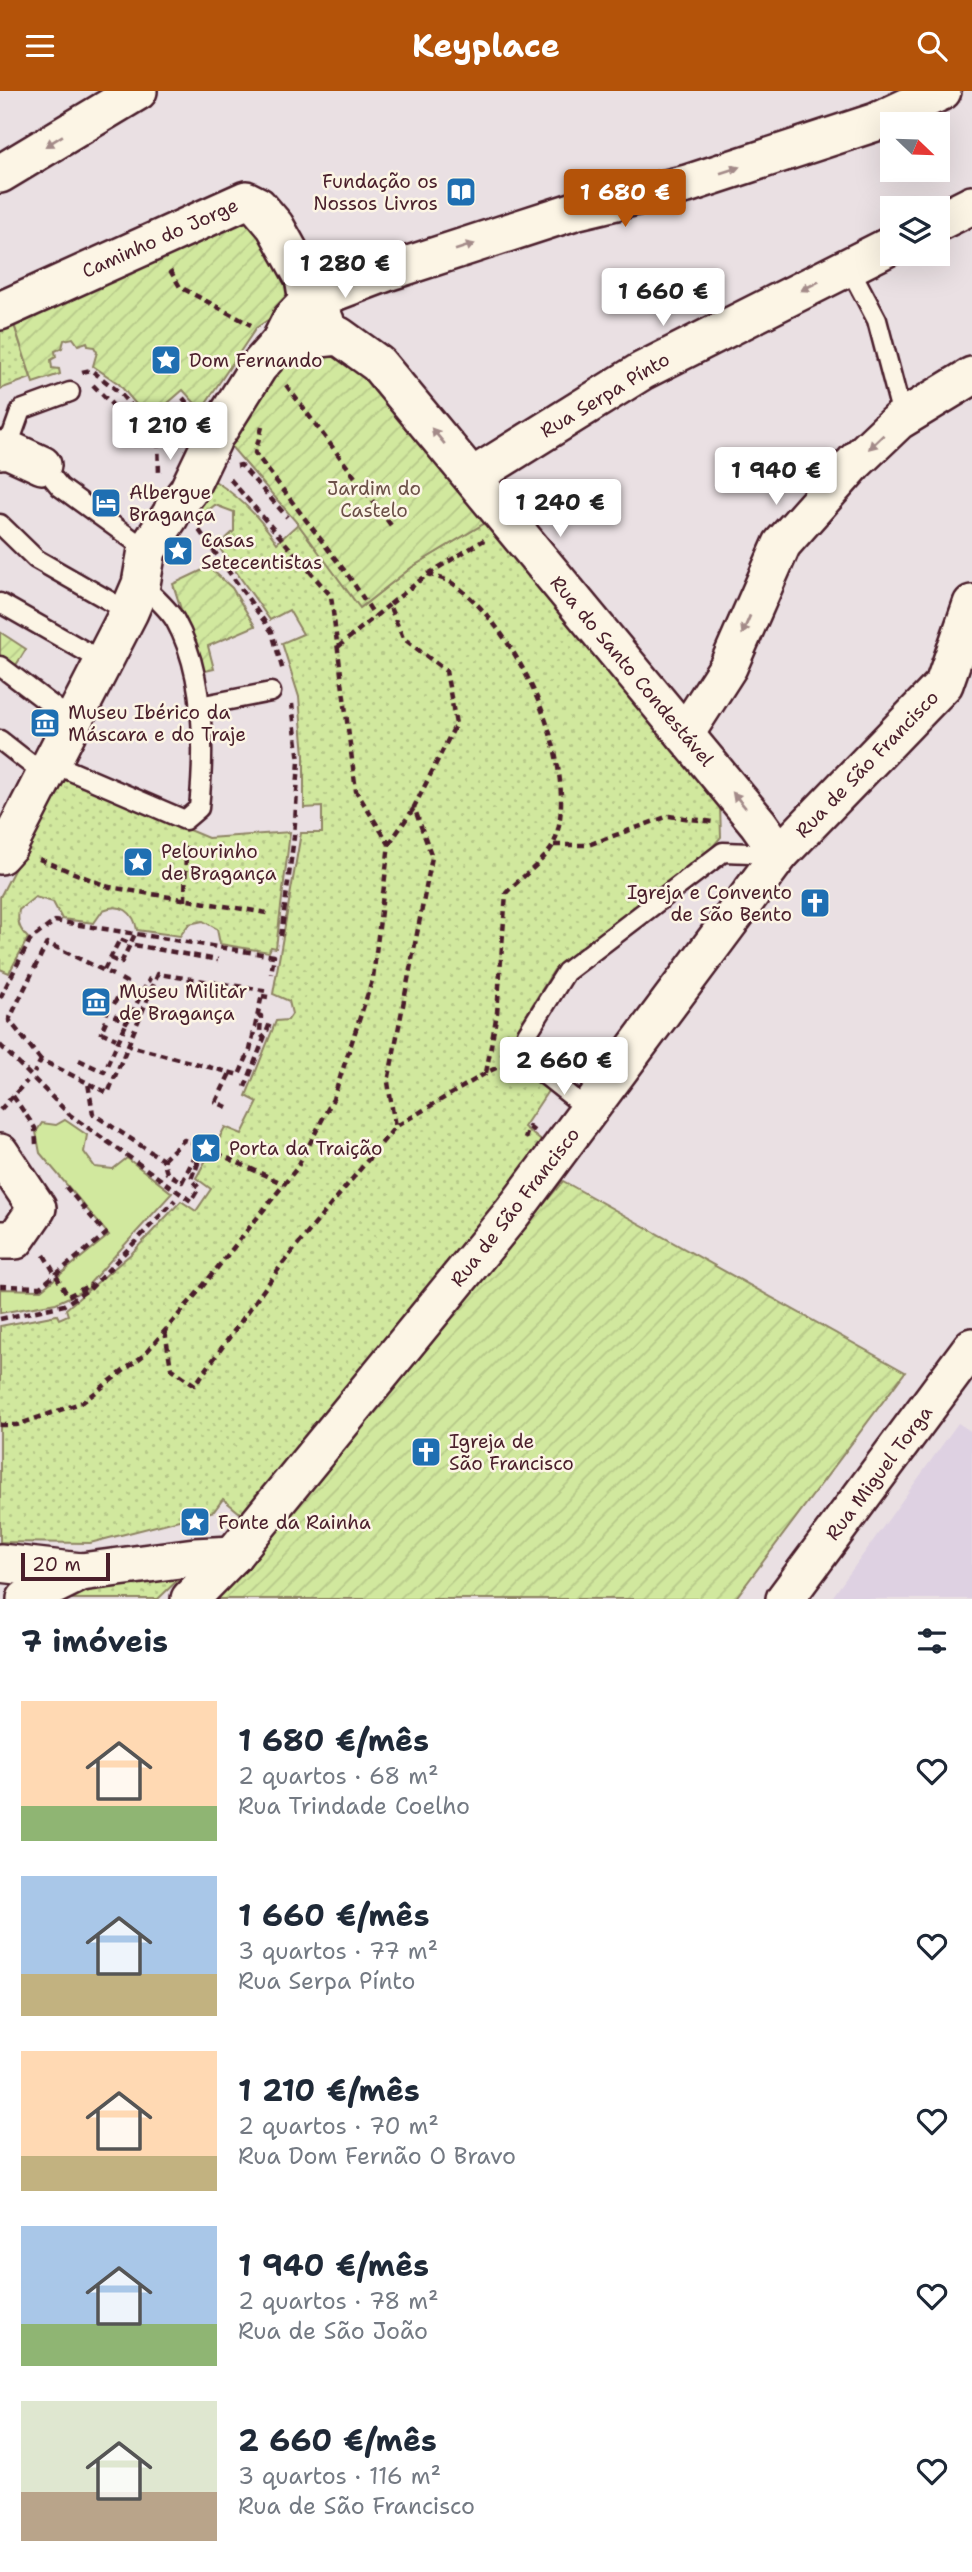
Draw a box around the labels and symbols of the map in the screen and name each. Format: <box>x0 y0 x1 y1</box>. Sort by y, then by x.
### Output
north arrow <box>880 112 950 182</box>
one-way arrow <box>44 134 63 147</box>
one-way arrow <box>720 164 741 175</box>
place label: Fundação os Nossos Livros <box>313 169 438 216</box>
pin: 1 680 € <box>560 169 690 229</box>
library icon: Fundação os Nossos Livros <box>444 175 478 209</box>
street label: Caminho do Jorge <box>78 192 242 284</box>
pin: 1 280 € <box>280 241 410 300</box>
one-way arrow <box>454 241 475 252</box>
pin: 1 660 € <box>598 268 728 328</box>
one-way arrow <box>800 281 820 292</box>
place icon: Dom Fernando <box>149 343 183 377</box>
street label: Rua Serpa Pínto <box>536 347 674 443</box>
place label: Dom Fernando <box>189 348 322 373</box>
pin: 1 210 € <box>105 403 235 462</box>
one-way arrow <box>431 427 446 444</box>
one-way arrow <box>868 434 885 450</box>
pin: 1 940 € <box>711 447 841 507</box>
park label: Jardim do Castelo <box>327 476 421 523</box>
pin: 1 240 € <box>495 479 625 539</box>
place label: Albergue Bragança <box>129 480 216 527</box>
hotel icon: Albergue Bragança <box>89 486 123 520</box>
place label: Casas Setecentistas <box>201 528 322 575</box>
place icon: Casas Setecentistas <box>161 534 195 568</box>
street label: Rua do Santo Condestável <box>545 570 719 772</box>
one-way arrow <box>740 615 751 636</box>
street label: Rua de São Francisco <box>790 685 944 843</box>
place label: Museu Ibérico da Máscara e do Traje <box>68 700 246 747</box>
museum icon: Museu Ibérico da Máscara e do Traje <box>28 706 62 740</box>
one-way arrow <box>731 791 747 809</box>
place label: Pelourinho de Bragança <box>161 839 277 886</box>
place icon: Pelourinho de Bragança <box>121 845 155 879</box>
place label: Igreja e Convento de São Bento <box>627 880 792 927</box>
church icon: Igreja e Convento de São Bento <box>798 886 832 920</box>
place label: Museu Militar de Bragança <box>119 979 247 1026</box>
museum icon: Museu Militar de Bragança <box>79 985 113 1019</box>
pin: 2 660 € <box>499 1037 629 1097</box>
street label: Rua de São Francisco <box>445 1122 585 1292</box>
place icon: Porta da Traição <box>189 1131 223 1165</box>
place label: Porta da Traição <box>229 1136 383 1161</box>
street label: Rua Miguel Torga <box>820 1400 938 1545</box>
place label: Igreja de São Francisco <box>449 1429 574 1476</box>
church icon: Igreja de São Francisco <box>409 1435 443 1469</box>
place icon: Fonte da Rainha <box>178 1505 212 1539</box>
place label: Fonte da Rainha <box>218 1510 371 1535</box>
scale bar <box>21 1550 110 1582</box>

